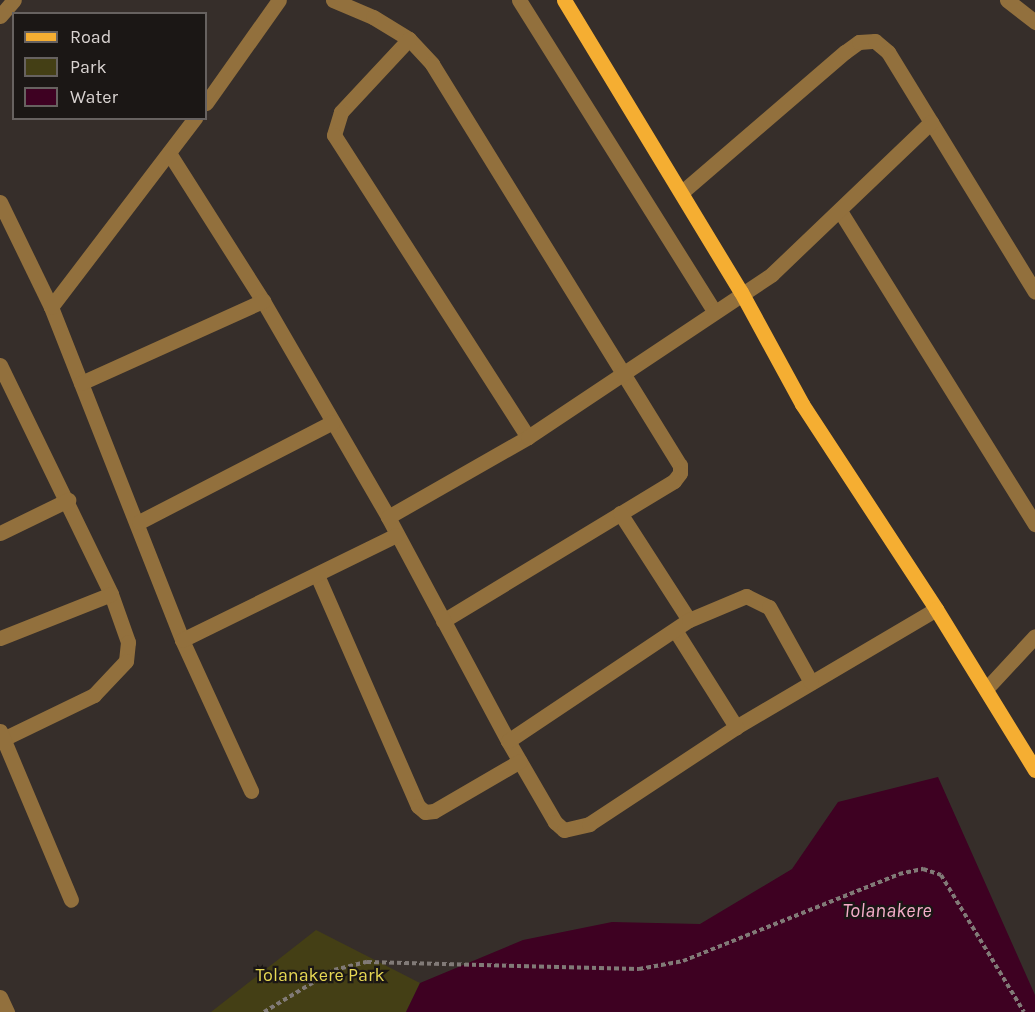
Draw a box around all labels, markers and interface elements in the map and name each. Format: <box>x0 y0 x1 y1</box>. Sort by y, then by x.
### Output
legend <box>12 12 207 120</box>
text: Road <box>70 26 111 48</box>
text: Park <box>70 56 107 78</box>
text: Water <box>70 86 118 108</box>
water label: Tolanakere <box>842 898 932 922</box>
park label: Tolanakere Park <box>255 964 385 986</box>

